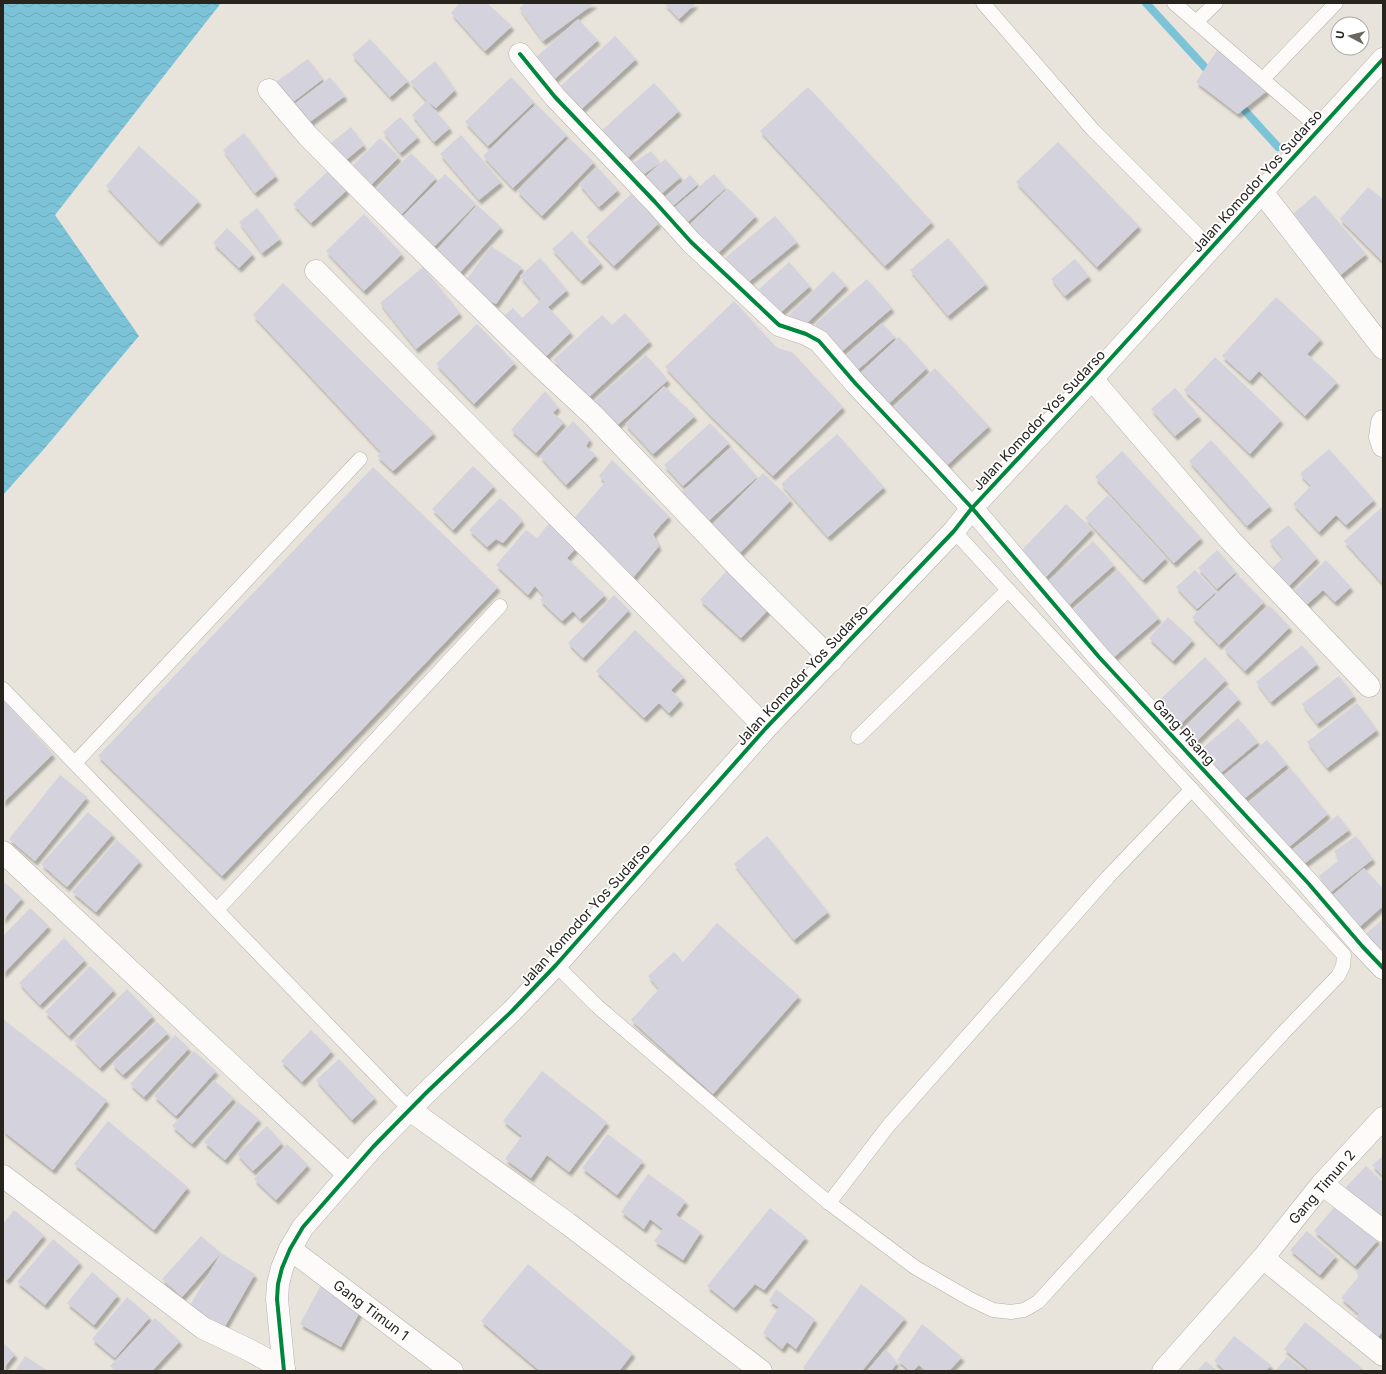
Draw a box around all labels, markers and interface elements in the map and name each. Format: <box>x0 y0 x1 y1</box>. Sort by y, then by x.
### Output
north arrow <box>1330 16 1370 56</box>
text: U <box>1333 30 1348 40</box>
street label: Jalan Komodor Yos Sudarso <box>1188 106 1325 256</box>
street label: Jalan Komodor Yos Sudarso <box>969 346 1108 494</box>
street label: Jalan Komodor Yos Sudarso <box>732 601 871 749</box>
street label: Gang Pisang <box>1150 695 1219 768</box>
street label: Jalan Komodor Yos Sudarso <box>516 840 653 990</box>
street label: Gang Timun 2 <box>1285 1146 1358 1227</box>
street label: Gang Timun 1 <box>330 1276 412 1343</box>

